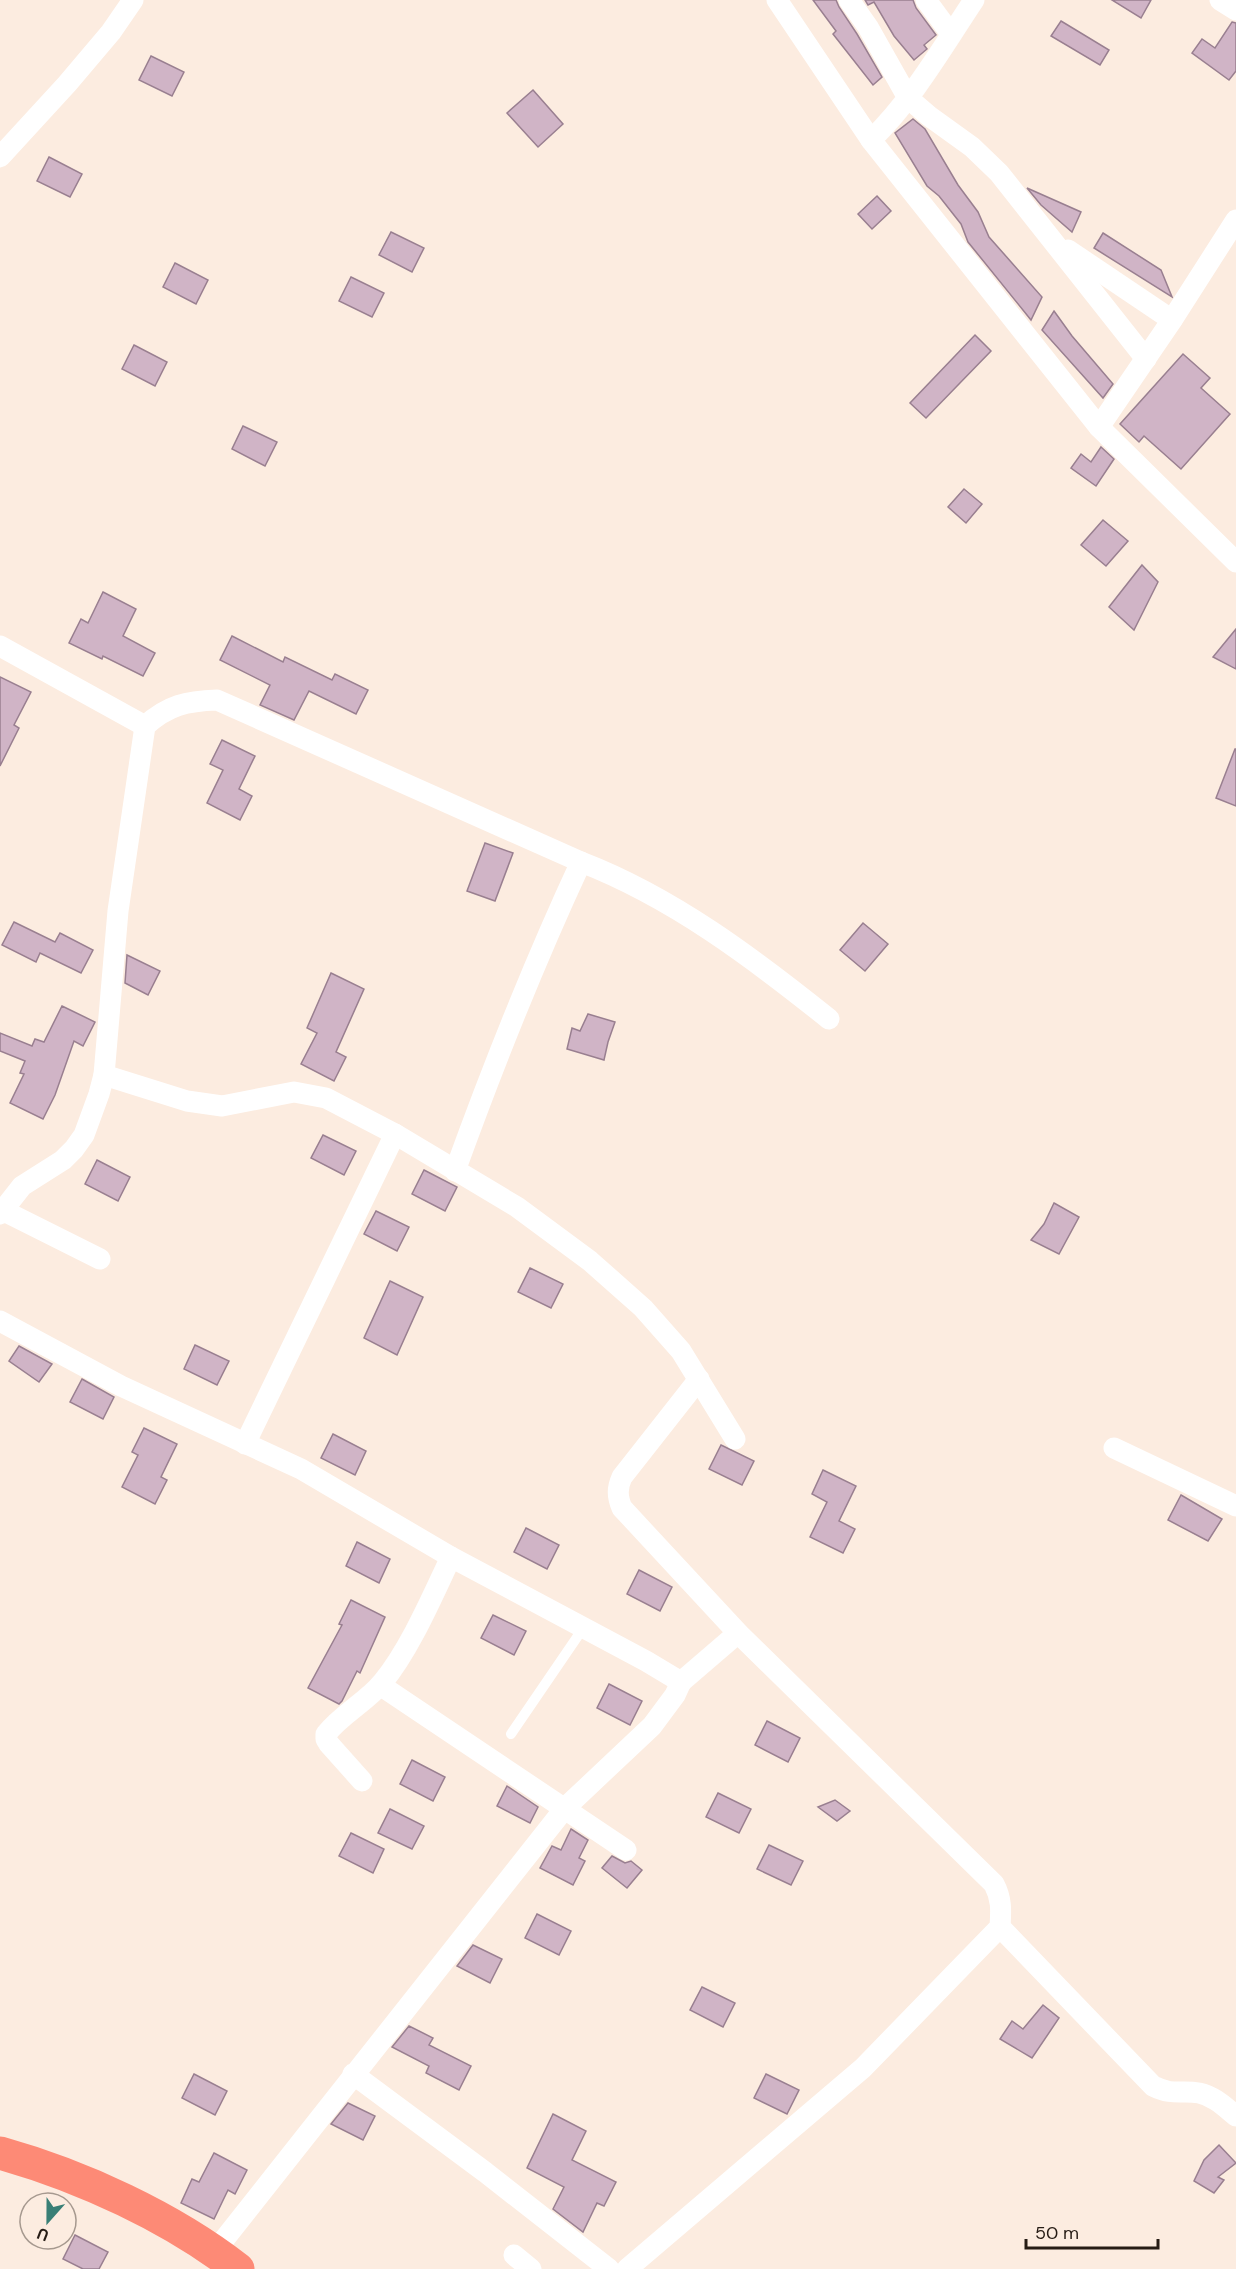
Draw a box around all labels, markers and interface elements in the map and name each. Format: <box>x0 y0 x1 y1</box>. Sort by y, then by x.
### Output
north arrow <box>18 2191 78 2251</box>
scale bar <box>1026 2212 1158 2250</box>
text: 50 m <box>1035 2221 1079 2245</box>
text: U <box>34 2223 52 2246</box>

